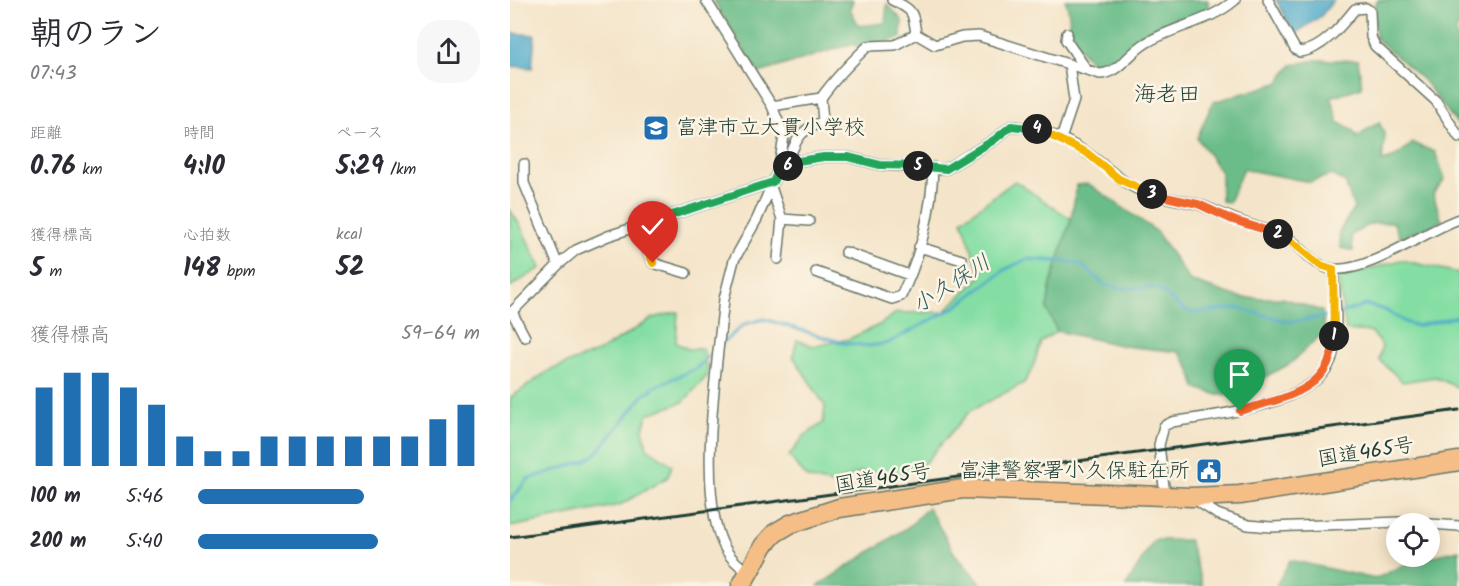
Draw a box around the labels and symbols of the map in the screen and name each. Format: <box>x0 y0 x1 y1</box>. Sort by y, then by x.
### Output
district label: 海老田 <box>1134 78 1200 113</box>
place label: 富津市立大貫小学校 <box>676 112 865 145</box>
school or university icon: 富津市立大貫小学校 <box>641 113 671 143</box>
pin: 4 <box>1022 114 1052 144</box>
pin: 6 <box>773 151 803 181</box>
pin: 5 <box>903 151 933 181</box>
pin: 3 <box>1137 179 1167 209</box>
pin <box>627 201 678 263</box>
pin: 2 <box>1263 219 1293 249</box>
water label: 小久保川 <box>906 246 998 324</box>
pin: 1 <box>1319 321 1349 351</box>
pin <box>1214 349 1265 411</box>
street label: 国道465号 <box>1315 429 1417 477</box>
street label: 国道465号 <box>832 455 934 503</box>
place label: 富津警察署小久保駐在所 <box>959 455 1190 488</box>
public building icon: 富津警察署小久保駐在所 <box>1194 456 1224 486</box>

